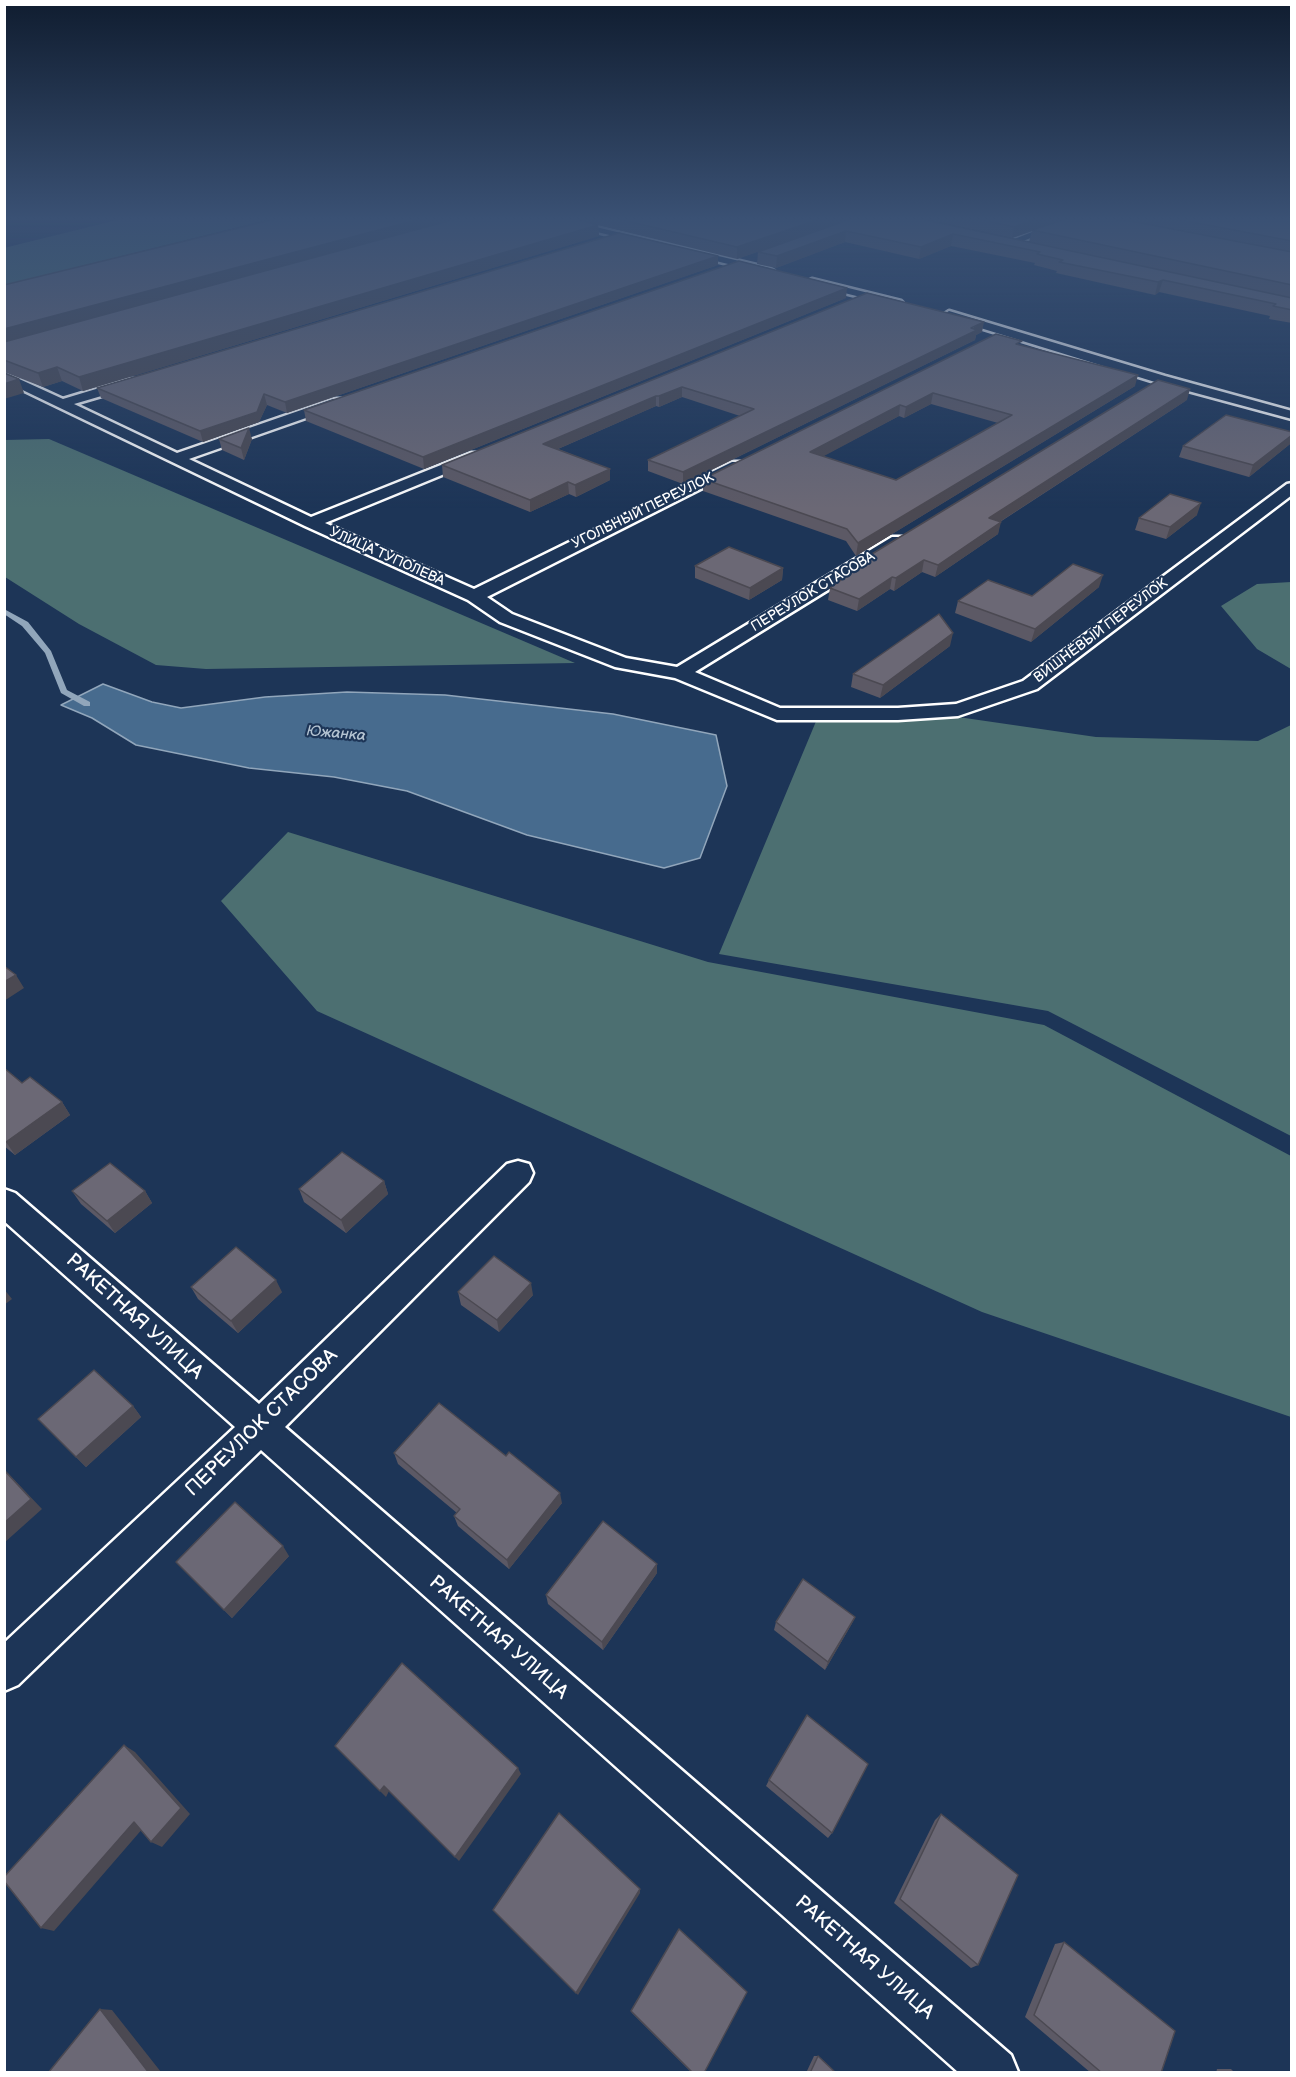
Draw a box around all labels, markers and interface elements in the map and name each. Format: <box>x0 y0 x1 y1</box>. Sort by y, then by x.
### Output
street label: УГОЛЬНЫЙ ПЕРЕУЛОК <box>569 469 717 553</box>
street label: УЛИЦА ТУПОЛЕВА <box>327 524 447 590</box>
street label: ПЕРЕУЛОК СТАСОВА <box>748 548 878 636</box>
street label: ВИШНЁВЫЙ ПЕРЕУЛОК <box>1031 575 1171 687</box>
water label: Южанка <box>306 722 366 746</box>
street label: РАКЕТНАЯ УЛИЦА <box>60 1249 208 1385</box>
street label: ПЕРЕУЛОК СТАСОВА <box>181 1344 343 1502</box>
street label: РАКЕТНАЯ УЛИЦА <box>423 1571 573 1705</box>
street label: РАКЕТНАЯ УЛИЦА <box>789 1891 939 2025</box>

